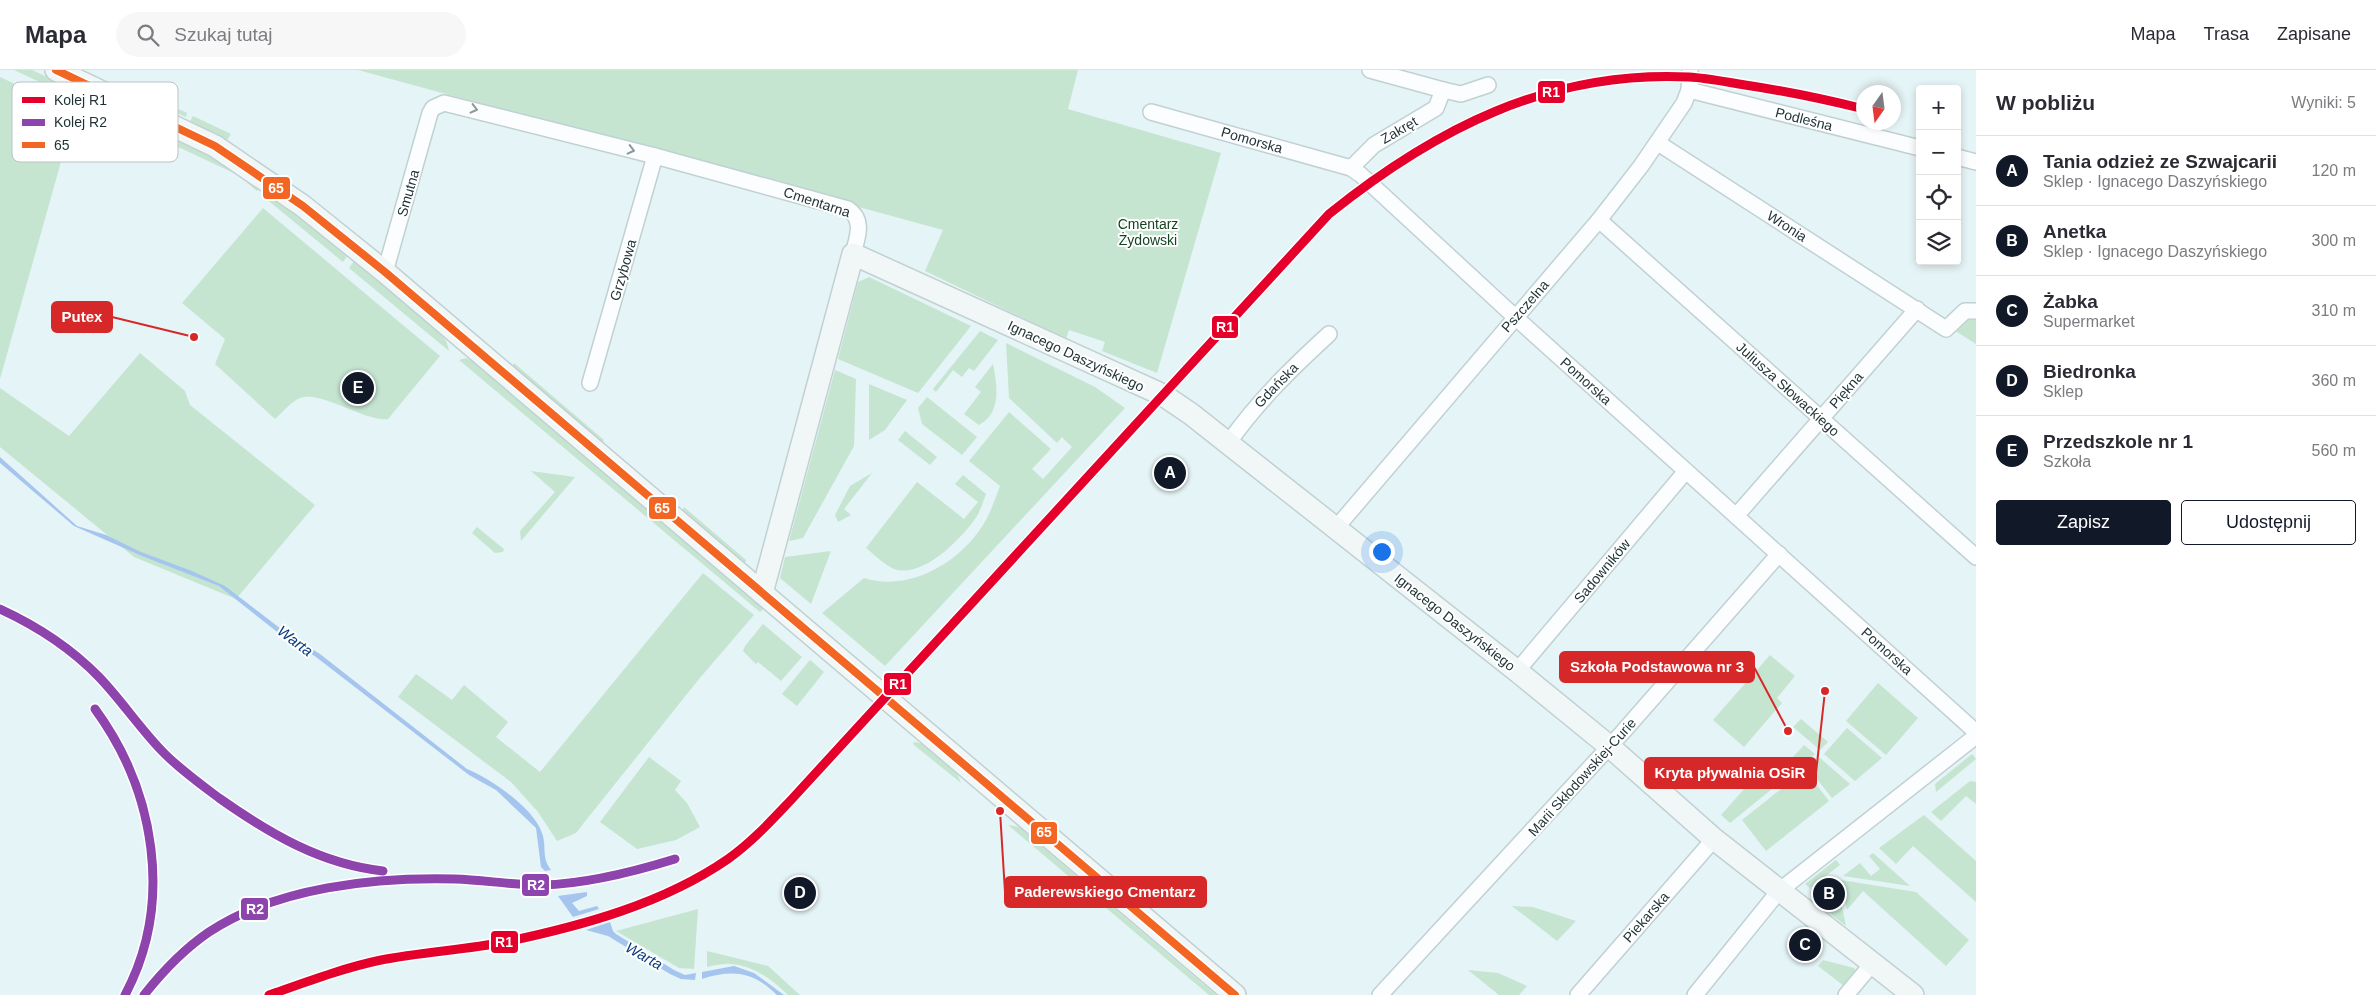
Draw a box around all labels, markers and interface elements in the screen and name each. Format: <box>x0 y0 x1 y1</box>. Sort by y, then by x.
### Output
search box <box>116 12 466 57</box>
text: Mapa <box>25 21 86 48</box>
icon: search <box>134 21 162 49</box>
text: Szukaj tutaj <box>174 24 273 45</box>
text: Mapa <box>2131 24 2176 44</box>
text: Trasa <box>2204 24 2249 44</box>
text: Zapisane <box>2277 24 2351 44</box>
line badge: R1 <box>1537 80 1566 104</box>
legend <box>12 82 178 162</box>
text: R1 <box>1542 84 1560 100</box>
north arrow <box>1856 85 1901 130</box>
map controls <box>1916 85 1961 265</box>
button: + <box>1916 85 1961 130</box>
text: W pobliżu <box>1996 91 2095 114</box>
text: Kolej R1 <box>54 92 107 108</box>
text: Wyniki: 5 <box>2291 94 2356 111</box>
one-way arrow <box>470 104 478 114</box>
street label: Podleśna <box>1774 104 1834 134</box>
street label: Zakręt <box>1378 113 1420 147</box>
text: Kolej R2 <box>54 114 107 130</box>
street label: Pomorska <box>1220 124 1285 156</box>
button: − <box>1916 130 1961 175</box>
text: 65 <box>54 137 70 153</box>
one-way arrow <box>627 144 636 155</box>
text: Tania odzież ze Szwajcarii <box>2043 151 2277 172</box>
text: A <box>2006 162 2018 179</box>
text: 120 m <box>2312 162 2356 179</box>
street label: Smutna <box>394 167 422 218</box>
text: Sklep · Ignacego Daszyńskiego <box>2043 173 2267 190</box>
button: locate <box>1916 175 1961 220</box>
line badge: 65 <box>262 176 291 200</box>
text: 65 <box>268 180 284 196</box>
street label: Cmentarna <box>782 184 853 220</box>
street label: Wronia <box>1764 207 1810 245</box>
park label: Cmentarz Żydowski <box>1118 216 1178 248</box>
button: layers <box>1916 220 1961 265</box>
text: Anetka <box>2043 221 2106 242</box>
text: B <box>2006 232 2018 249</box>
text: 300 m <box>2312 232 2356 249</box>
street label: Grzybowa <box>607 237 639 302</box>
text: Sklep · Ignacego Daszyńskiego <box>2043 243 2267 260</box>
street label: Pszczelna <box>1498 277 1552 335</box>
text: Żabka <box>2043 291 2098 312</box>
callout: Putex <box>52 302 112 332</box>
text: C <box>2006 302 2018 319</box>
text: 310 m <box>2312 302 2356 319</box>
text: Putex <box>62 308 103 325</box>
text: Supermarket <box>2043 313 2135 330</box>
line badge: R1 <box>1211 315 1239 339</box>
street label: Ignacego Daszyńskiego <box>1005 317 1147 395</box>
text: R1 <box>1216 319 1234 335</box>
street label: Juliusza Słowackiego <box>1733 339 1843 440</box>
street label: Pomorska <box>1557 354 1615 408</box>
street label: Gdańska <box>1251 359 1301 411</box>
text: Biedronka <box>2043 361 2136 382</box>
street label: Piękna <box>1826 368 1866 411</box>
pin: E <box>342 369 374 407</box>
text: D <box>2006 372 2018 389</box>
text: 360 m <box>2312 372 2356 389</box>
text: Sklep <box>2043 383 2083 400</box>
text: Przedszkole nr 1 <box>2043 431 2193 452</box>
text: E <box>2007 442 2017 459</box>
text: 560 m <box>2312 442 2356 459</box>
text: Szkoła <box>2043 453 2091 470</box>
pin: A <box>1154 454 1186 492</box>
line badge: 65 <box>648 496 677 520</box>
text: 65 <box>654 500 670 516</box>
button: Zapisz <box>1996 500 2171 545</box>
button: Udostępnij <box>2181 500 2356 545</box>
street label: Sadowników <box>1571 535 1634 606</box>
your location <box>1369 539 1395 565</box>
street label: Ignacego Daszyńskiego <box>1392 570 1519 674</box>
water label: Warta <box>274 622 316 659</box>
street label: Pomorska <box>1858 624 1916 678</box>
callout: Szkoła Podstawowa nr 3 <box>1560 652 1754 682</box>
text: Szkoła Podstawowa nr 3 <box>1570 658 1744 675</box>
line badge: R1 <box>883 672 912 696</box>
text: R1 <box>889 676 907 692</box>
street label: Marii Skłodowskiej-Curie <box>1525 715 1639 839</box>
callout: Kryta pływalnia OSiR <box>1645 758 1816 788</box>
text: Kryta pływalnia OSiR <box>1655 764 1806 781</box>
line badge: 65 <box>1030 821 1058 845</box>
text: 65 <box>1036 824 1052 840</box>
line badge: R2 <box>521 873 550 897</box>
pin: D <box>784 874 816 912</box>
pin: B <box>1813 875 1845 913</box>
text: R2 <box>527 877 545 893</box>
callout: Paderewskiego Cmentarz <box>1005 877 1206 907</box>
text: Paderewskiego Cmentarz <box>1014 883 1196 900</box>
street label: Piekarska <box>1620 888 1672 945</box>
line badge: R2 <box>240 897 269 921</box>
text: R2 <box>246 901 264 917</box>
pin: C <box>1789 926 1821 964</box>
line badge: R1 <box>490 930 519 954</box>
text: R1 <box>495 934 513 950</box>
water label: Warta <box>623 938 666 973</box>

